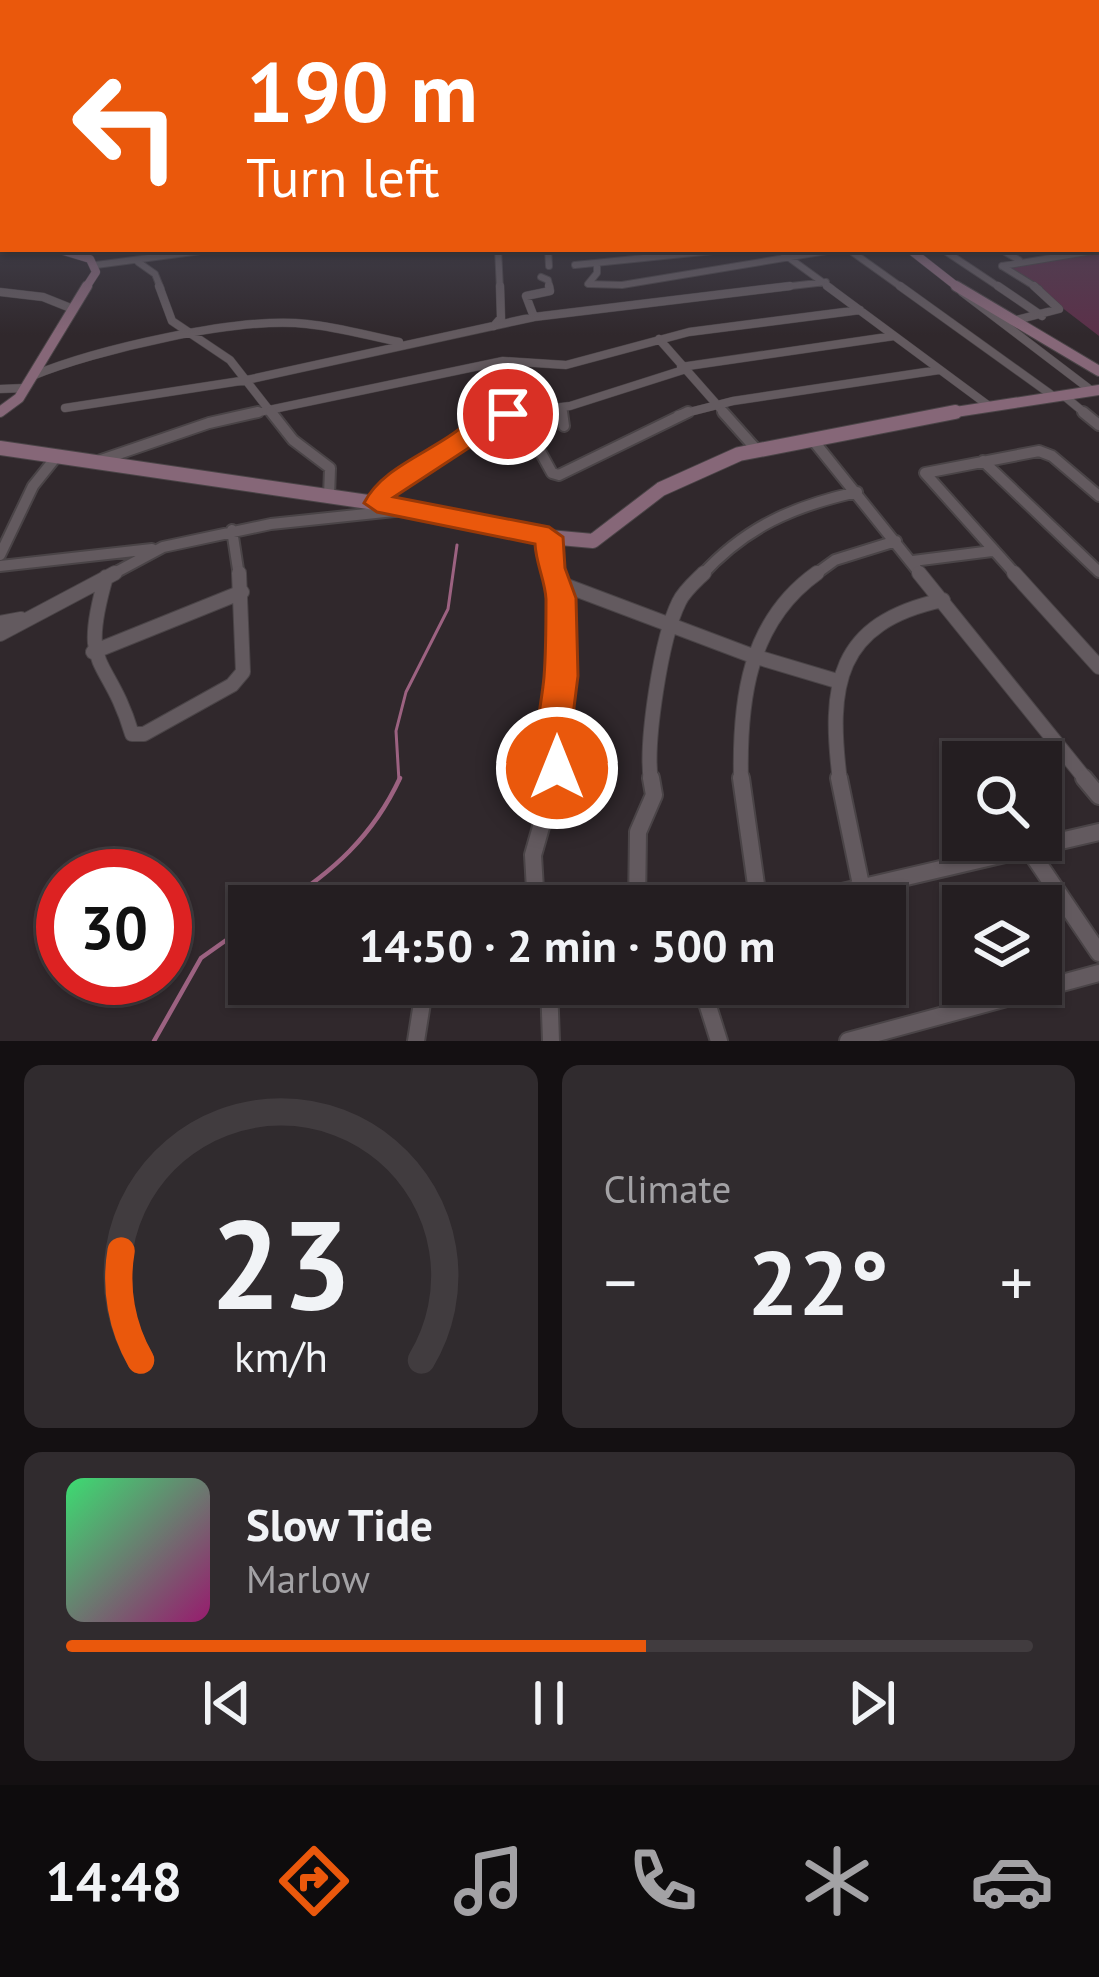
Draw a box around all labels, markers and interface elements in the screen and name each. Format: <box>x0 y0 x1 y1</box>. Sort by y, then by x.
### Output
text: 190 m <box>246 36 478 145</box>
icon: left <box>48 48 204 204</box>
text: Turn left <box>246 142 440 212</box>
pin <box>457 363 559 465</box>
icon: arrive <box>475 381 541 447</box>
position arrow <box>494 705 620 831</box>
map controls <box>942 741 1062 1005</box>
button: search <box>942 741 1062 861</box>
speed limit sign: 30 <box>36 849 192 1005</box>
button: layers <box>942 885 1062 1005</box>
text: 14:50 · 2 min · 500 m <box>359 916 775 974</box>
text: Climate <box>604 1163 731 1214</box>
text: 23 <box>210 1182 352 1343</box>
text: 22° <box>748 1223 889 1340</box>
text: − <box>604 1239 637 1324</box>
text: + <box>1000 1239 1033 1324</box>
text: km/h <box>234 1327 328 1383</box>
text: Slow Tide <box>246 1495 433 1553</box>
text: Marlow <box>246 1553 370 1604</box>
icon: previous <box>194 1670 260 1736</box>
icon: pause <box>516 1670 582 1736</box>
icon: next <box>839 1670 905 1736</box>
icon: directions <box>272 1839 356 1923</box>
icon: music <box>447 1839 531 1923</box>
icon: phone <box>621 1839 705 1923</box>
icon: climate <box>795 1839 879 1923</box>
icon: car <box>970 1839 1054 1923</box>
text: 14:48 <box>45 1846 182 1916</box>

